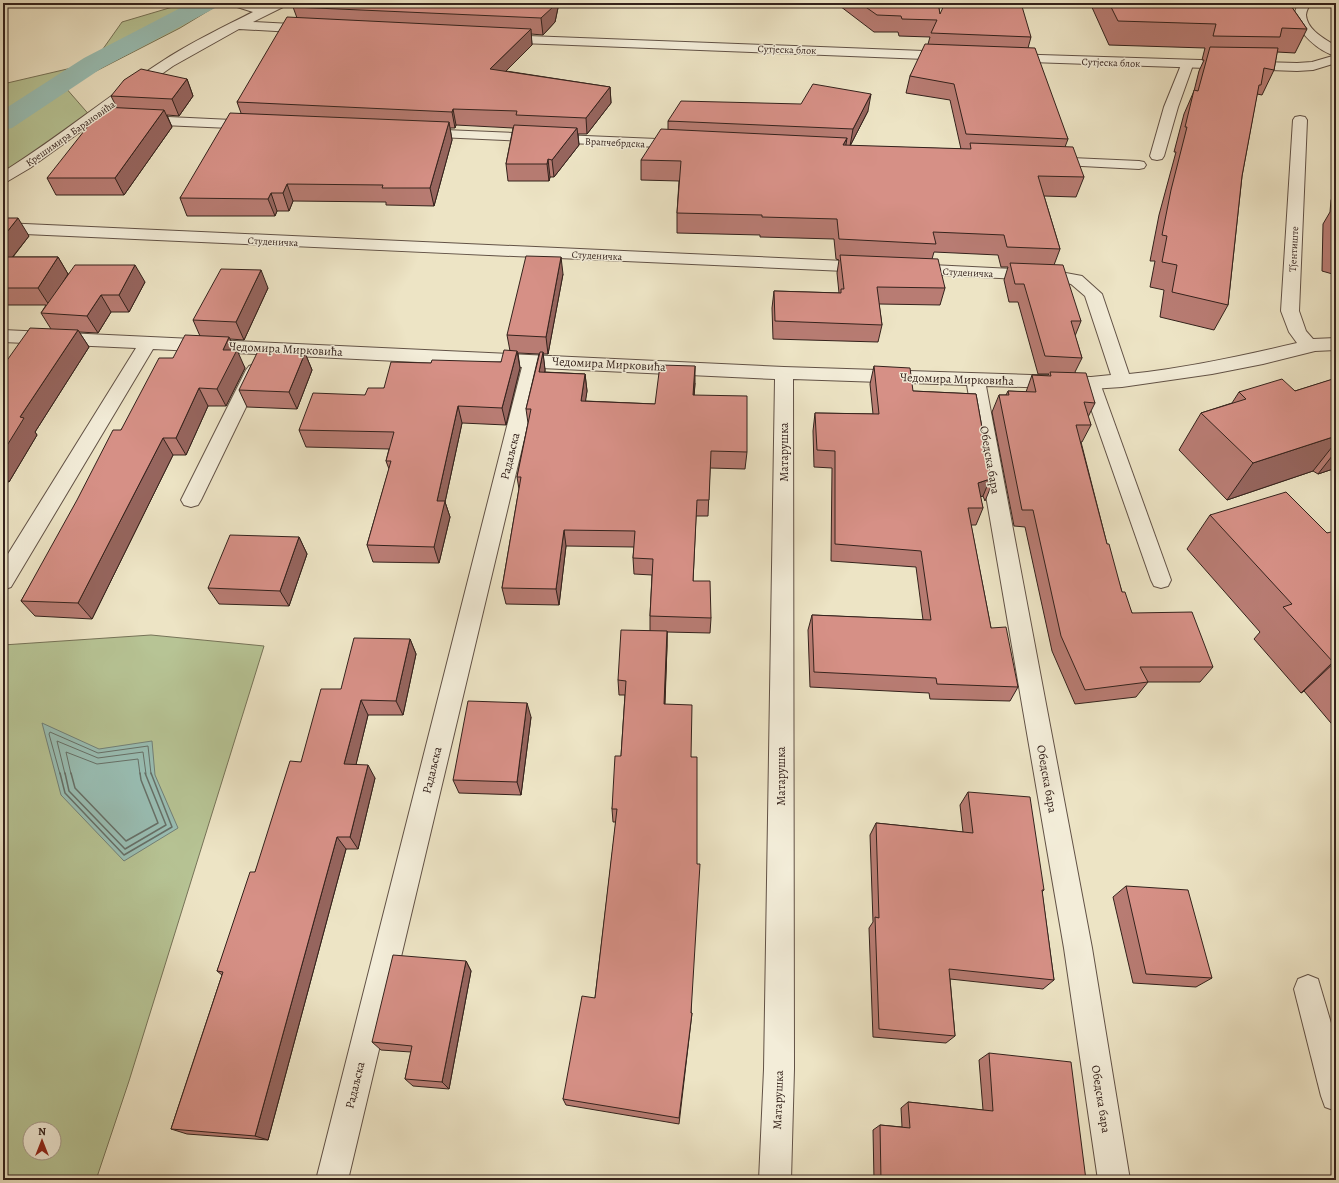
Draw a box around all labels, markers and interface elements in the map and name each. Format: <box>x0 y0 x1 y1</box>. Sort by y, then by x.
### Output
street label: Сутјеска блок <box>757 42 816 57</box>
street label: Сутјеска блок <box>1081 55 1140 70</box>
street label: Крешимира Барановића <box>23 97 118 170</box>
street label: Врапчебрдска <box>585 134 646 152</box>
street label: Тјентиште <box>1286 225 1301 272</box>
street label: Студеничка <box>247 234 299 249</box>
street label: Студеничка <box>571 248 623 263</box>
street label: Студеничка <box>942 265 994 280</box>
street label: Чедомира Мирковића <box>229 338 344 360</box>
street label: Чедомира Мирковића <box>552 353 667 375</box>
street label: Чедомира Мирковића <box>900 369 1015 389</box>
street label: Матарушка <box>776 422 792 482</box>
street label: Обедска бара <box>976 425 1004 496</box>
street label: Радаљска <box>496 430 524 481</box>
street label: Радаљска <box>418 744 446 795</box>
street label: Обедска бара <box>1033 744 1061 815</box>
street label: Матарушка <box>773 746 789 806</box>
street label: Радаљска <box>341 1059 369 1110</box>
street label: Обедска бара <box>1088 1064 1114 1135</box>
street label: Матарушка <box>769 1070 787 1130</box>
north arrow <box>22 1121 62 1161</box>
text: N <box>38 1124 46 1139</box>

